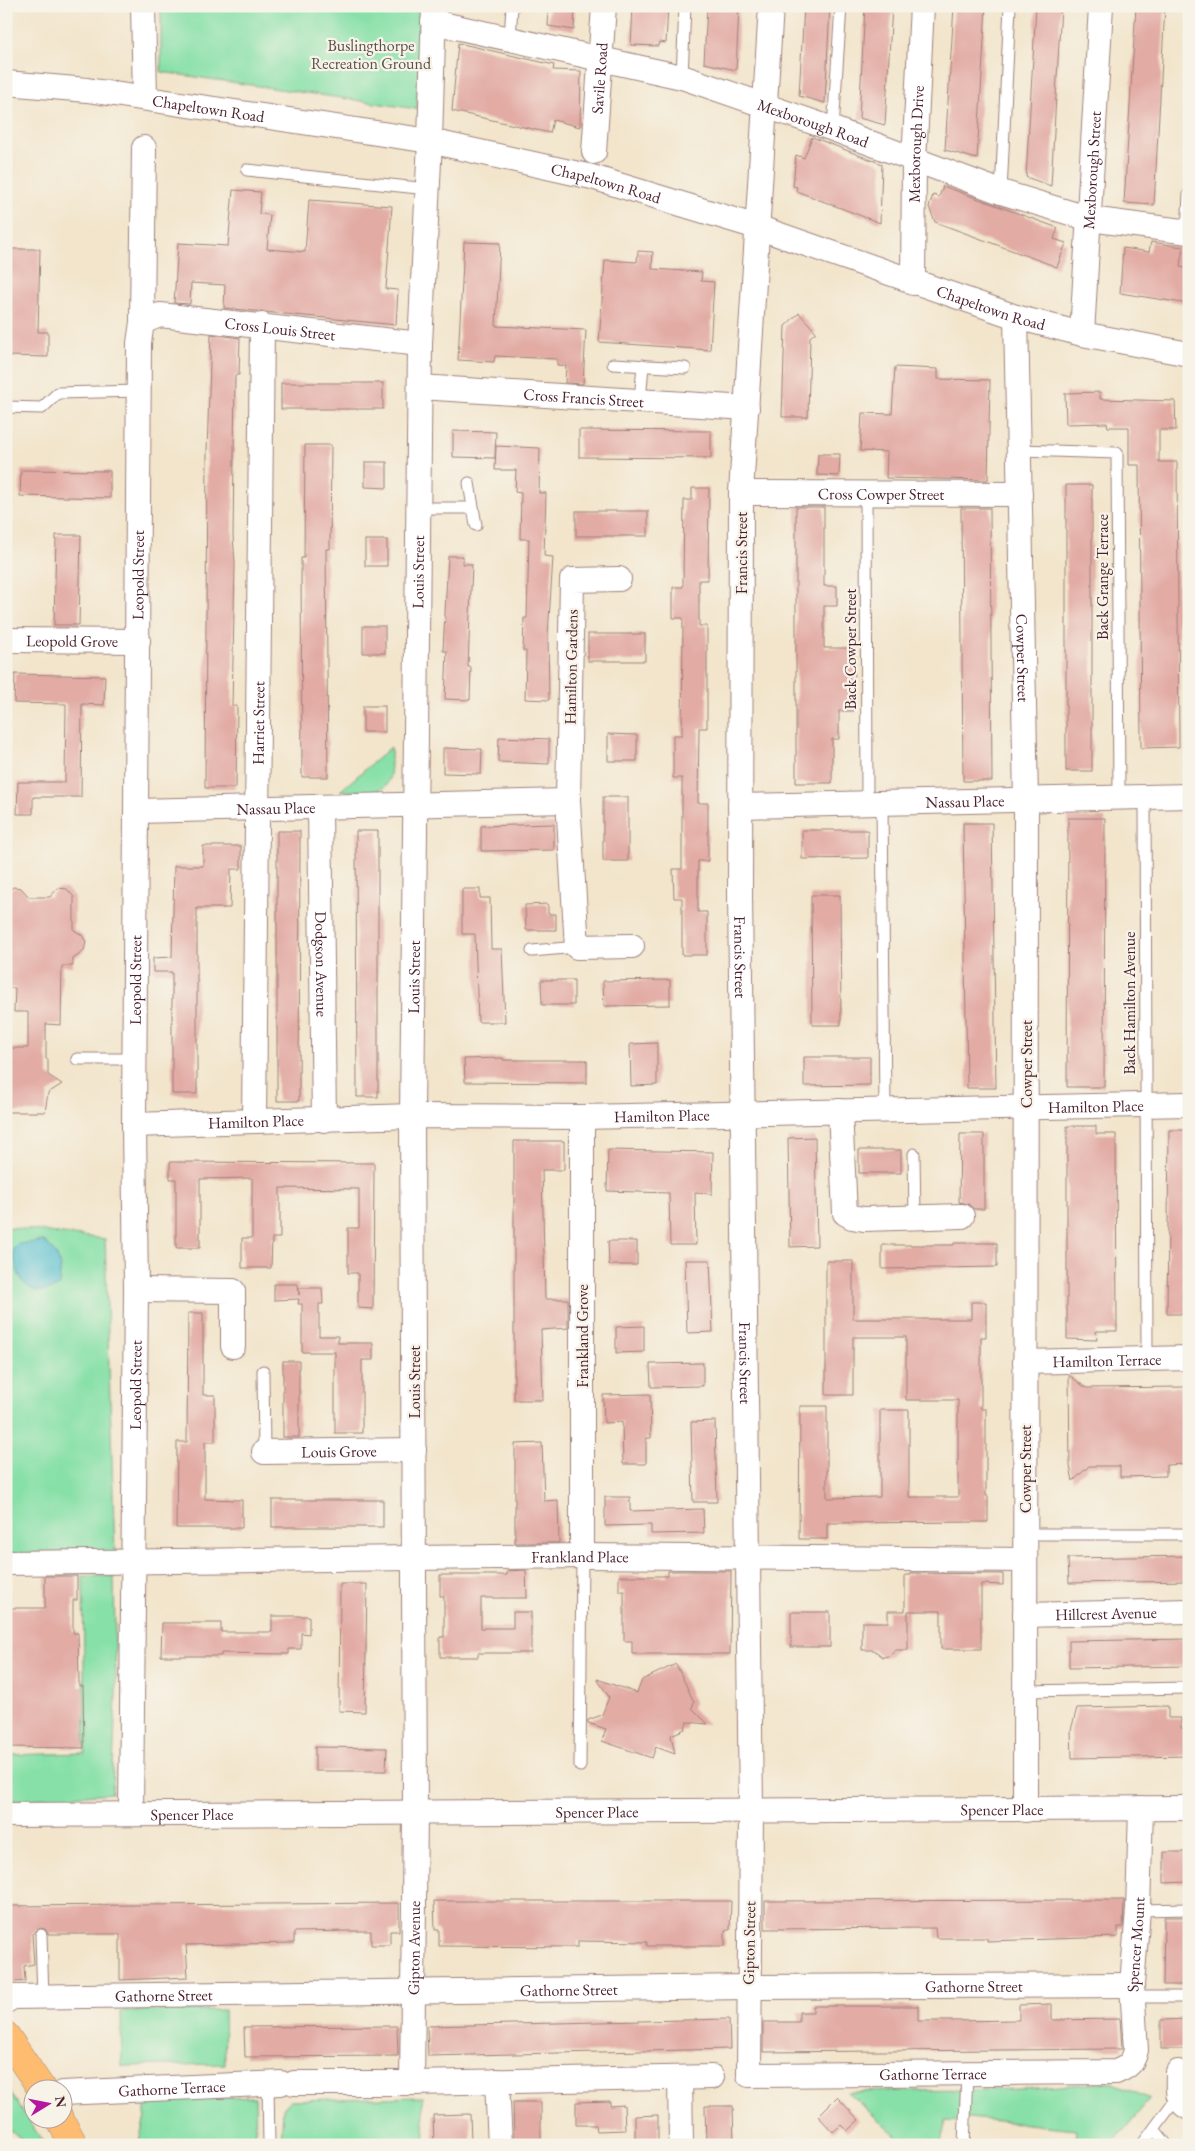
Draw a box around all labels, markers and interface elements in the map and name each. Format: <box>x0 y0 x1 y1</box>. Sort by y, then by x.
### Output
park label: Buslingthorpe Recreation Ground <box>311 35 432 74</box>
street label: Savile Road <box>586 41 612 114</box>
street label: Mexborough Drive <box>903 85 928 203</box>
street label: Chapeltown Road <box>151 89 267 127</box>
street label: Mexborough Road <box>755 93 873 152</box>
street label: Mexborough Street <box>1078 111 1105 230</box>
street label: Chapeltown Road <box>549 158 664 208</box>
street label: Chapeltown Road <box>934 280 1049 335</box>
street label: Cross Louis Street <box>223 312 336 345</box>
street label: Cross Francis Street <box>523 383 645 412</box>
street label: Cross Cowper Street <box>818 483 944 504</box>
street label: Francis Street <box>731 512 752 594</box>
street label: Back Grange Terrace <box>1092 514 1113 640</box>
street label: Leopold Street <box>127 530 148 620</box>
street label: Louis Street <box>407 535 429 609</box>
street label: Back Cowper Street <box>840 588 861 710</box>
street label: Hamilton Gardens <box>559 609 583 725</box>
street label: Cowper Street <box>1012 614 1034 702</box>
street label: Leopold Grove <box>26 630 118 651</box>
street label: Harriet Street <box>247 681 269 765</box>
street label: Nassau Place <box>925 790 1005 812</box>
street label: Nassau Place <box>236 796 316 819</box>
street label: Dodgson Avenue <box>311 911 333 1017</box>
street label: Francis Street <box>730 916 752 998</box>
street label: Back Hamilton Avenue <box>1119 931 1140 1075</box>
street label: Leopold Street <box>124 935 146 1025</box>
street label: Louis Street <box>403 940 424 1014</box>
street label: Cowper Street <box>1016 1020 1037 1108</box>
street label: Hamilton Place <box>1048 1094 1144 1118</box>
street label: Hamilton Place <box>614 1104 710 1127</box>
street label: Hamilton Place <box>208 1109 304 1133</box>
street label: Frankland Grove <box>572 1284 593 1388</box>
street label: Francis Street <box>735 1322 757 1404</box>
street label: Leopold Street <box>124 1340 146 1430</box>
street label: Louis Street <box>404 1345 425 1419</box>
street label: Hamilton Terrace <box>1052 1348 1162 1372</box>
street label: Cowper Street <box>1015 1425 1036 1513</box>
street label: Louis Grove <box>301 1440 377 1462</box>
street label: Frankland Place <box>531 1545 629 1567</box>
street label: Hillcrest Avenue <box>1055 1601 1157 1625</box>
street label: Spencer Place <box>960 1798 1044 1820</box>
street label: Spencer Place <box>555 1801 639 1822</box>
street label: Spencer Place <box>150 1803 234 1825</box>
street label: Spencer Mount <box>1122 1897 1149 1993</box>
street label: Gipton Avenue <box>402 1901 425 1995</box>
street label: Gipton Street <box>738 1901 760 1985</box>
street label: Gathorne Street <box>925 1975 1023 1997</box>
street label: Gathorne Street <box>520 1978 618 2001</box>
street label: Gathorne Street <box>115 1984 213 2006</box>
street label: Gathorne Terrace <box>879 2063 987 2084</box>
street label: Gathorne Terrace <box>118 2075 226 2101</box>
north arrow <box>22 2078 72 2128</box>
text: N <box>51 2095 71 2110</box>

